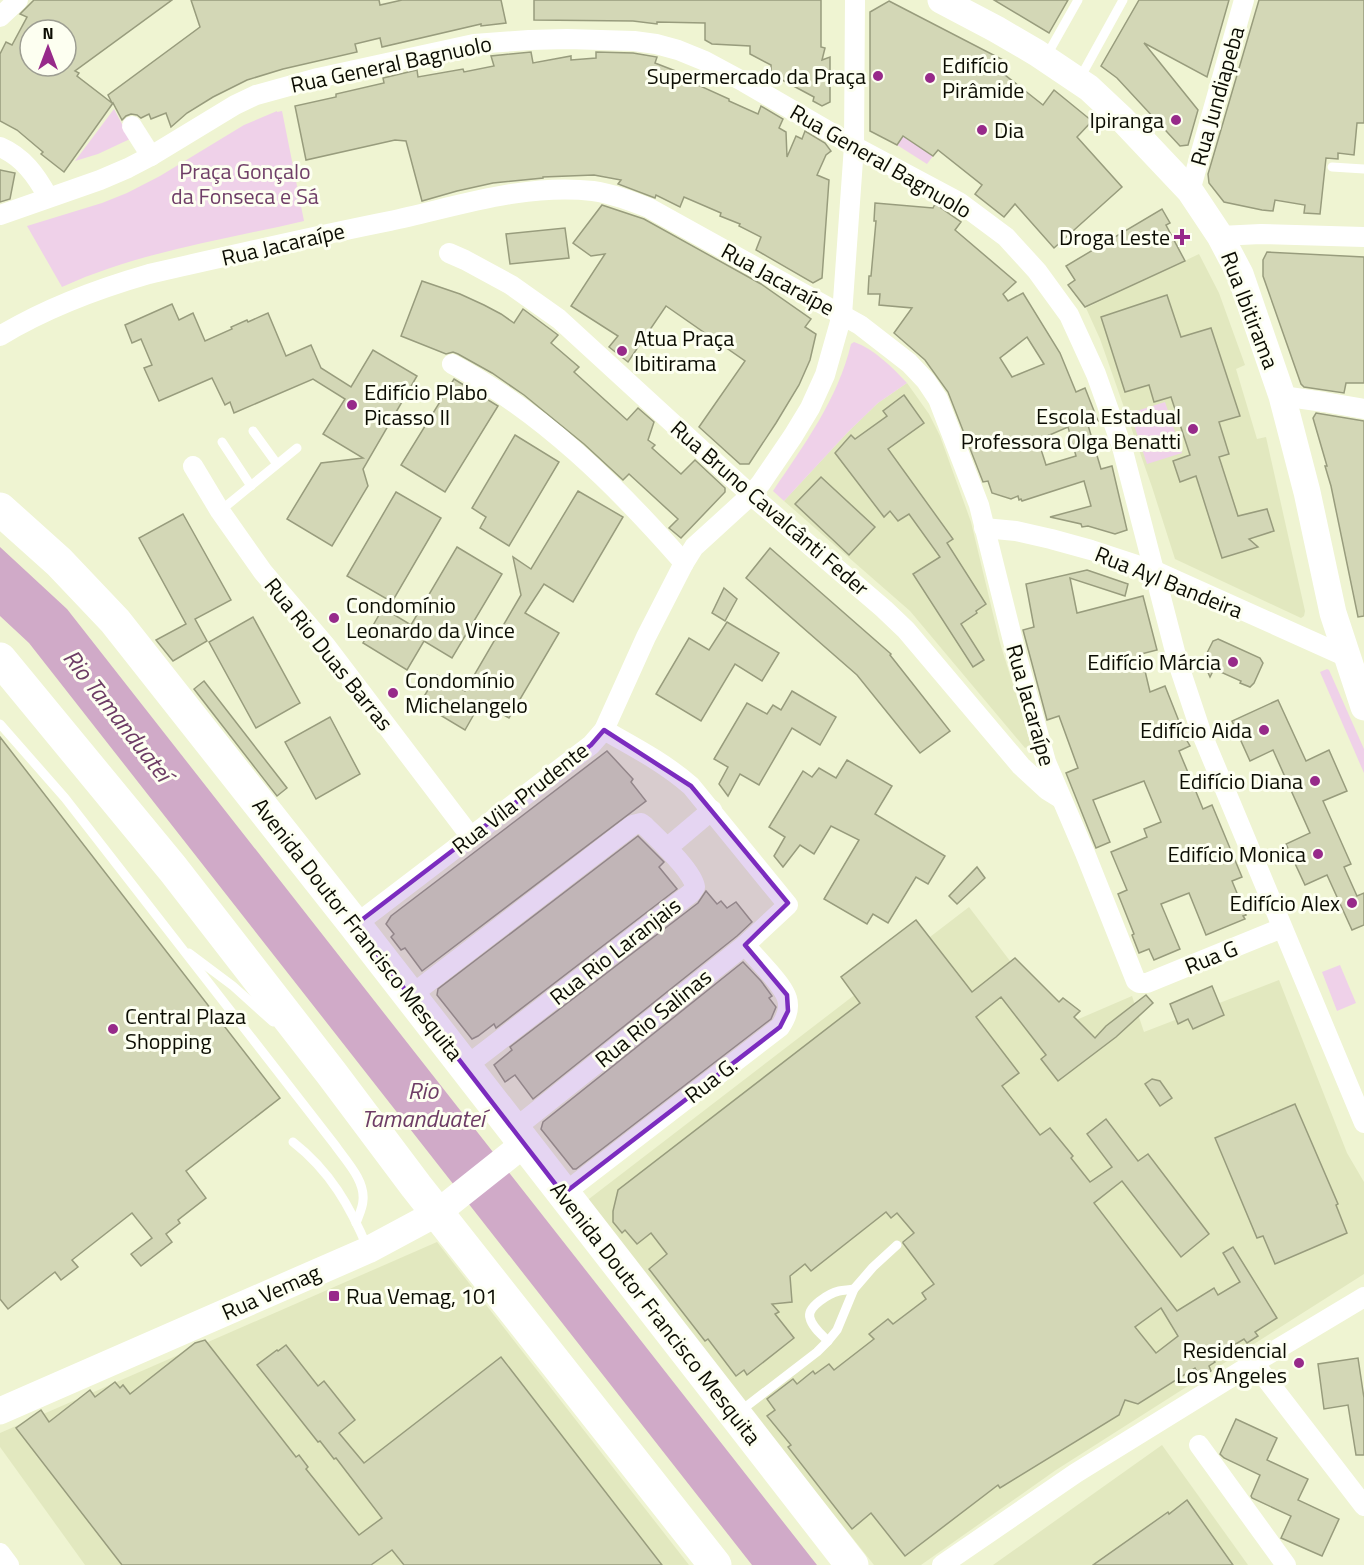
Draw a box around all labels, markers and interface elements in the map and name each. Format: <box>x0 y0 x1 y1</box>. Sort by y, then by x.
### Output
north arrow <box>18 18 78 78</box>
text: N <box>42 21 54 45</box>
street label: Rua Jundiapeba <box>1181 22 1253 170</box>
street label: Rua General Bagnuolo <box>287 26 495 102</box>
place label: Edifício Pirâmide <box>942 48 1024 107</box>
place label: Supermercado da Praça <box>647 59 866 93</box>
marker: Supermercado da Praça <box>871 69 885 83</box>
marker: Edifício Pirâmide <box>923 71 937 85</box>
street label: Rua General Bagnuolo <box>784 95 978 227</box>
place label: Ipiranga <box>1089 103 1164 137</box>
place label: Dia <box>994 113 1024 147</box>
marker: Ipiranga <box>1169 113 1183 127</box>
marker: Dia <box>975 123 989 137</box>
park label: Praça Gonçalo da Fonseca e Sá <box>171 154 319 213</box>
street label: Rua Jacaraípe <box>218 213 348 275</box>
place label: Droga Leste <box>1059 220 1170 254</box>
marker: Droga Leste <box>1175 230 1189 244</box>
street label: Rua Jacaraípe <box>715 234 841 324</box>
street label: Rua Ibitirama <box>1212 246 1288 374</box>
place label: Atua Praça Ibitirama <box>634 321 734 380</box>
marker: Atua Praça Ibitirama <box>615 344 629 358</box>
place label: Edifício Plabo Picasso II <box>364 375 488 434</box>
marker: Edifício Plabo Picasso II <box>345 398 359 412</box>
place label: Escola Estadual Professora Olga Benatti <box>961 399 1181 458</box>
street label: Rua Bruno Cavalcânti Feder <box>663 412 877 604</box>
marker: Escola Estadual Professora Olga Benatti <box>1186 422 1200 436</box>
street label: Rua Ayl Bandeira <box>1090 537 1248 627</box>
street label: Rua Rio Duas Barras <box>256 570 402 738</box>
place label: Condomínio Leonardo da Vince <box>346 588 515 647</box>
marker: Condomínio Leonardo da Vince <box>327 611 341 625</box>
street label: Rua Jacaraípe <box>997 640 1065 770</box>
water label: Rio Tamanduateí <box>55 641 185 794</box>
place label: Edifício Márcia <box>1087 645 1221 679</box>
marker: Edifício Márcia <box>1226 655 1240 669</box>
place label: Condomínio Michelangelo <box>405 663 528 722</box>
marker: Condomínio Michelangelo <box>386 686 400 700</box>
place label: Edifício Aida <box>1140 713 1252 747</box>
marker: Edifício Aida <box>1257 723 1271 737</box>
street label: Rua Vila Prudente <box>444 734 596 862</box>
place label: Edifício Diana <box>1179 764 1303 798</box>
marker: Edifício Diana <box>1308 774 1322 788</box>
street label: Avenida Doutor Francisco Mesquita <box>244 790 472 1068</box>
place label: Edifício Monica <box>1167 837 1306 871</box>
marker: Edifício Monica <box>1311 847 1325 861</box>
place label: Edifício Alex <box>1229 886 1340 920</box>
street label: Rua Rio Laranjais <box>542 889 688 1013</box>
marker: Edifício Alex <box>1345 896 1359 910</box>
street label: Rua G <box>1179 931 1243 983</box>
street label: Rua Rio Salinas <box>587 960 719 1076</box>
place label: Central Plaza Shopping <box>125 999 246 1058</box>
marker: Central Plaza Shopping <box>106 1022 120 1036</box>
street label: Rua G. <box>677 1048 745 1112</box>
water label: Rio Tamanduateí <box>361 1072 491 1136</box>
street label: Avenida Doutor Francisco Mesquita <box>542 1174 770 1452</box>
street label: Rua Vemag <box>216 1255 326 1329</box>
place label: Rua Vemag, 101 <box>346 1279 498 1313</box>
marker: Rua Vemag, 101 <box>327 1289 341 1303</box>
place label: Residencial Los Angeles <box>1176 1333 1287 1392</box>
marker: Residencial Los Angeles <box>1292 1356 1306 1370</box>

